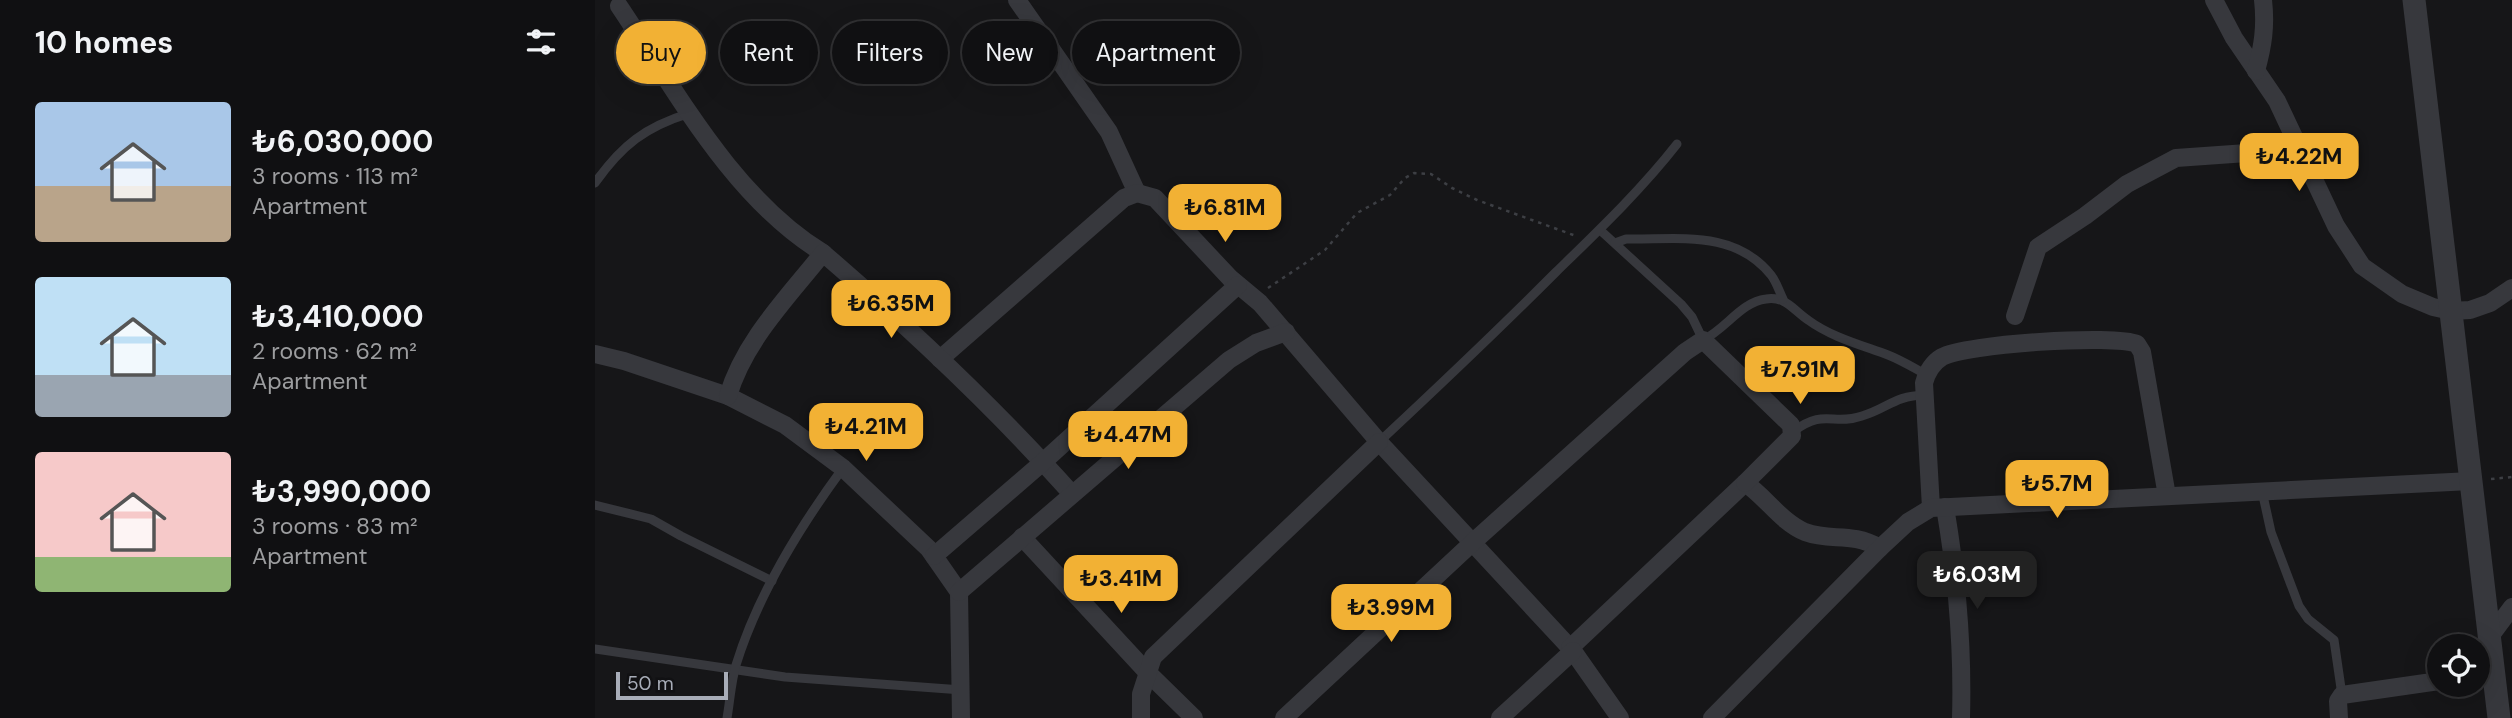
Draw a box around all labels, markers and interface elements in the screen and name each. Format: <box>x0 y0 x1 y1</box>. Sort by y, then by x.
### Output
chip: Buy <box>616 21 706 84</box>
chip: Rent <box>720 21 818 84</box>
chip: Filters <box>832 21 948 84</box>
chip: New <box>962 21 1058 84</box>
chip: Apartment <box>1072 21 1240 84</box>
text: 10 homes <box>35 23 173 62</box>
icon: filters <box>522 23 560 61</box>
text: ₺6,030,000 <box>252 122 433 161</box>
icon: home <box>91 130 175 214</box>
pin: ₺4.22M <box>2242 134 2356 193</box>
text: ₺4.22M <box>2256 141 2342 171</box>
text: 3 rooms · 113 m² <box>252 161 418 191</box>
pin: ₺6.81M <box>1168 184 1282 244</box>
text: Apartment <box>252 191 367 221</box>
text: ₺6.81M <box>1184 192 1266 222</box>
pin: ₺6.35M <box>834 280 948 340</box>
text: ₺6.35M <box>847 288 935 318</box>
text: ₺3,410,000 <box>252 297 424 336</box>
icon: home <box>91 305 175 389</box>
text: 2 rooms · 62 m² <box>252 336 417 366</box>
pin: ₺7.91M <box>1743 346 1857 406</box>
text: ₺7.91M <box>1761 354 1839 384</box>
text: Apartment <box>252 366 367 396</box>
pin: ₺4.21M <box>809 404 923 463</box>
text: ₺4.21M <box>825 411 907 441</box>
pin: ₺4.47M <box>1071 412 1185 471</box>
text: ₺4.47M <box>1084 419 1172 449</box>
pin: ₺5.7M <box>2008 461 2106 520</box>
text: ₺5.7M <box>2021 468 2093 498</box>
text: ₺3,990,000 <box>252 472 431 511</box>
icon: home <box>91 480 175 564</box>
text: 3 rooms · 83 m² <box>252 511 418 541</box>
text: Apartment <box>252 541 367 571</box>
pin: ₺6.03M <box>1920 552 2034 611</box>
pin: ₺3.41M <box>1064 556 1178 615</box>
text: ₺6.03M <box>1933 559 2021 589</box>
text: ₺3.41M <box>1080 563 1162 593</box>
pin: ₺3.99M <box>1334 584 1448 644</box>
text: ₺3.99M <box>1347 592 1435 622</box>
map controls <box>2427 634 2490 697</box>
button: locate <box>2427 634 2490 697</box>
scale bar <box>616 669 728 701</box>
text: 50 m <box>627 671 674 696</box>

